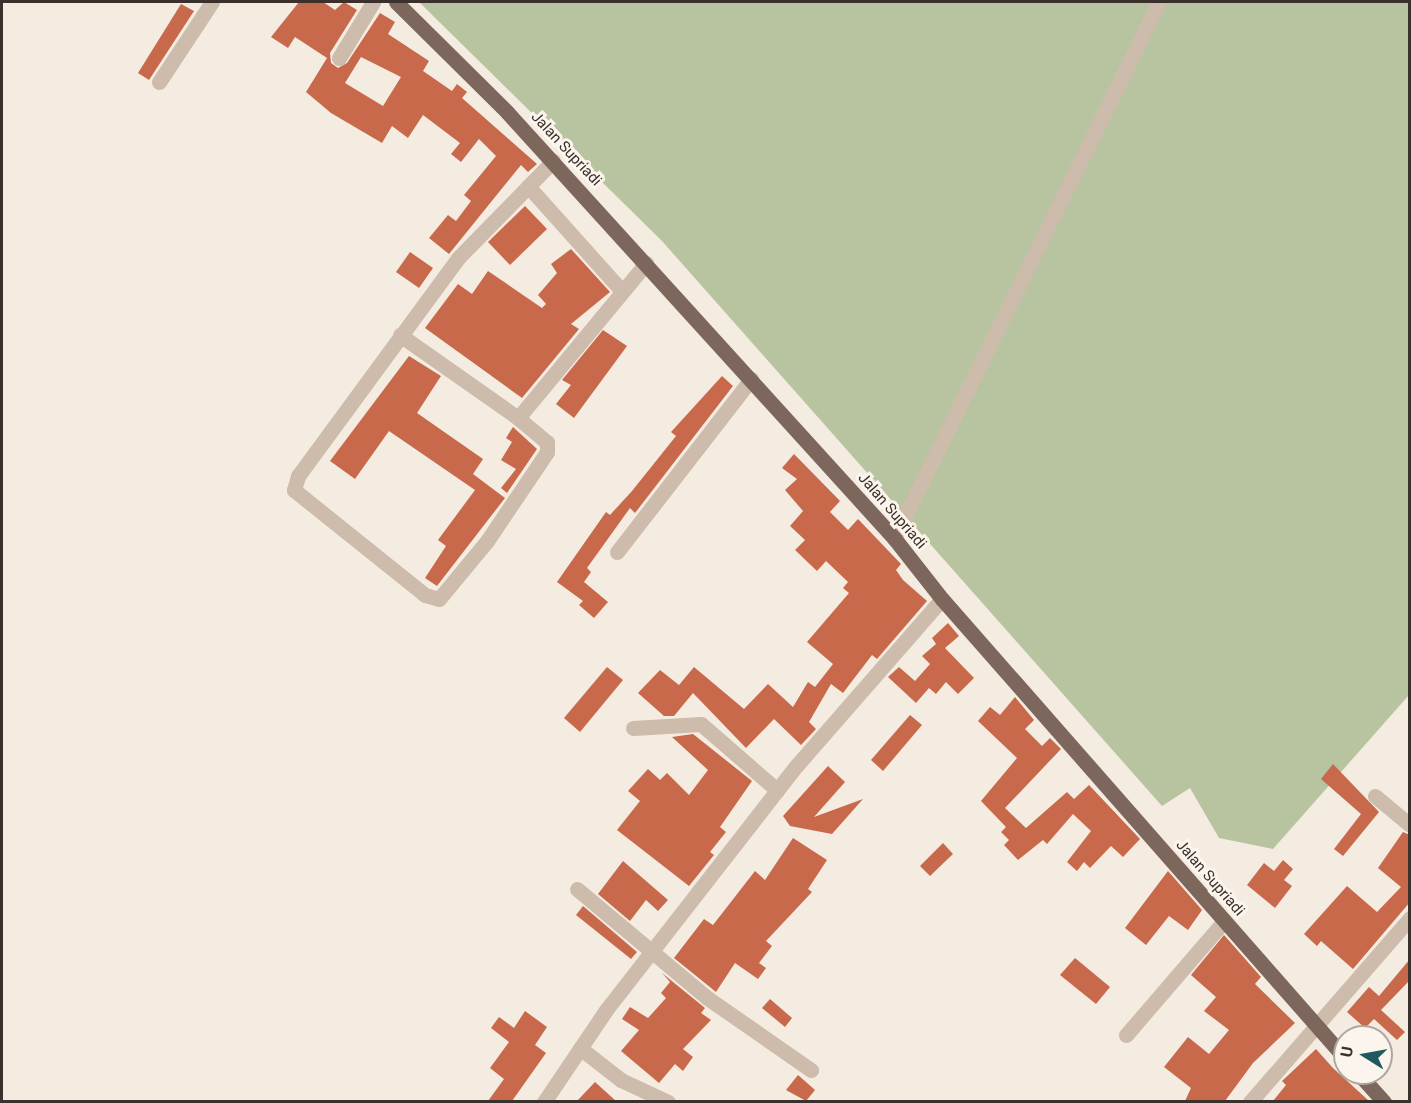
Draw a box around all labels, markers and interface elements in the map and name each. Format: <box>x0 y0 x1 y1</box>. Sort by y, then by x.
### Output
street label: Jalan Supriadi <box>527 108 605 190</box>
street label: Jalan Supriadi <box>854 469 930 553</box>
street label: Jalan Supriadi <box>1172 836 1248 920</box>
north arrow <box>1333 1025 1393 1085</box>
text: U <box>1336 1045 1357 1059</box>

